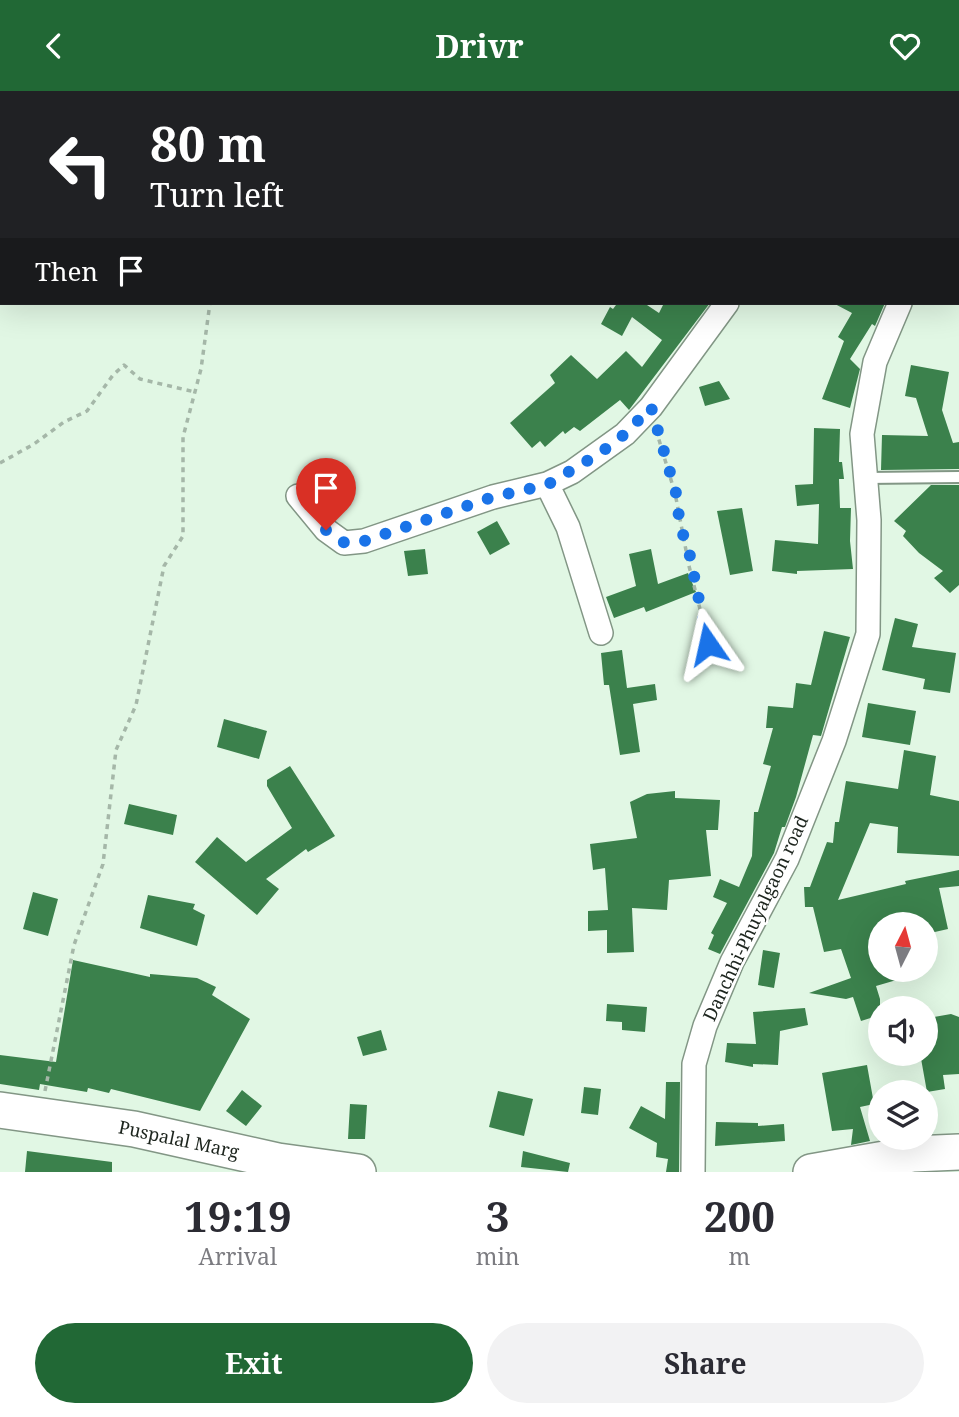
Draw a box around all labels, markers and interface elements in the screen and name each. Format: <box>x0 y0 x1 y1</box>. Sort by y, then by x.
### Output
text: Drivr <box>435 24 524 67</box>
icon: back <box>35 27 73 65</box>
icon: heart <box>886 27 924 65</box>
text: 80 m <box>150 110 266 176</box>
icon: left <box>35 119 126 210</box>
text: Turn left <box>150 173 284 216</box>
icon: arrive <box>112 252 150 290</box>
text: Then <box>35 253 98 289</box>
pin <box>296 458 356 530</box>
icon: arrive <box>307 469 345 507</box>
position arrow <box>671 607 745 681</box>
street label: Danchhi-Phuyalgaon road <box>697 811 813 1025</box>
north arrow <box>868 912 938 982</box>
map controls <box>868 912 938 1150</box>
button: sound <box>868 996 938 1066</box>
button: layers <box>868 1080 938 1150</box>
street label: Puspalal Marg <box>116 1115 242 1164</box>
text: 19:19 <box>184 1187 292 1244</box>
text: 3 <box>486 1187 510 1244</box>
text: 200 <box>704 1187 775 1244</box>
text: Arrival <box>199 1240 277 1272</box>
text: min <box>476 1240 520 1272</box>
text: m <box>728 1240 750 1272</box>
button: Exit <box>35 1323 473 1403</box>
button: Share <box>487 1323 924 1403</box>

